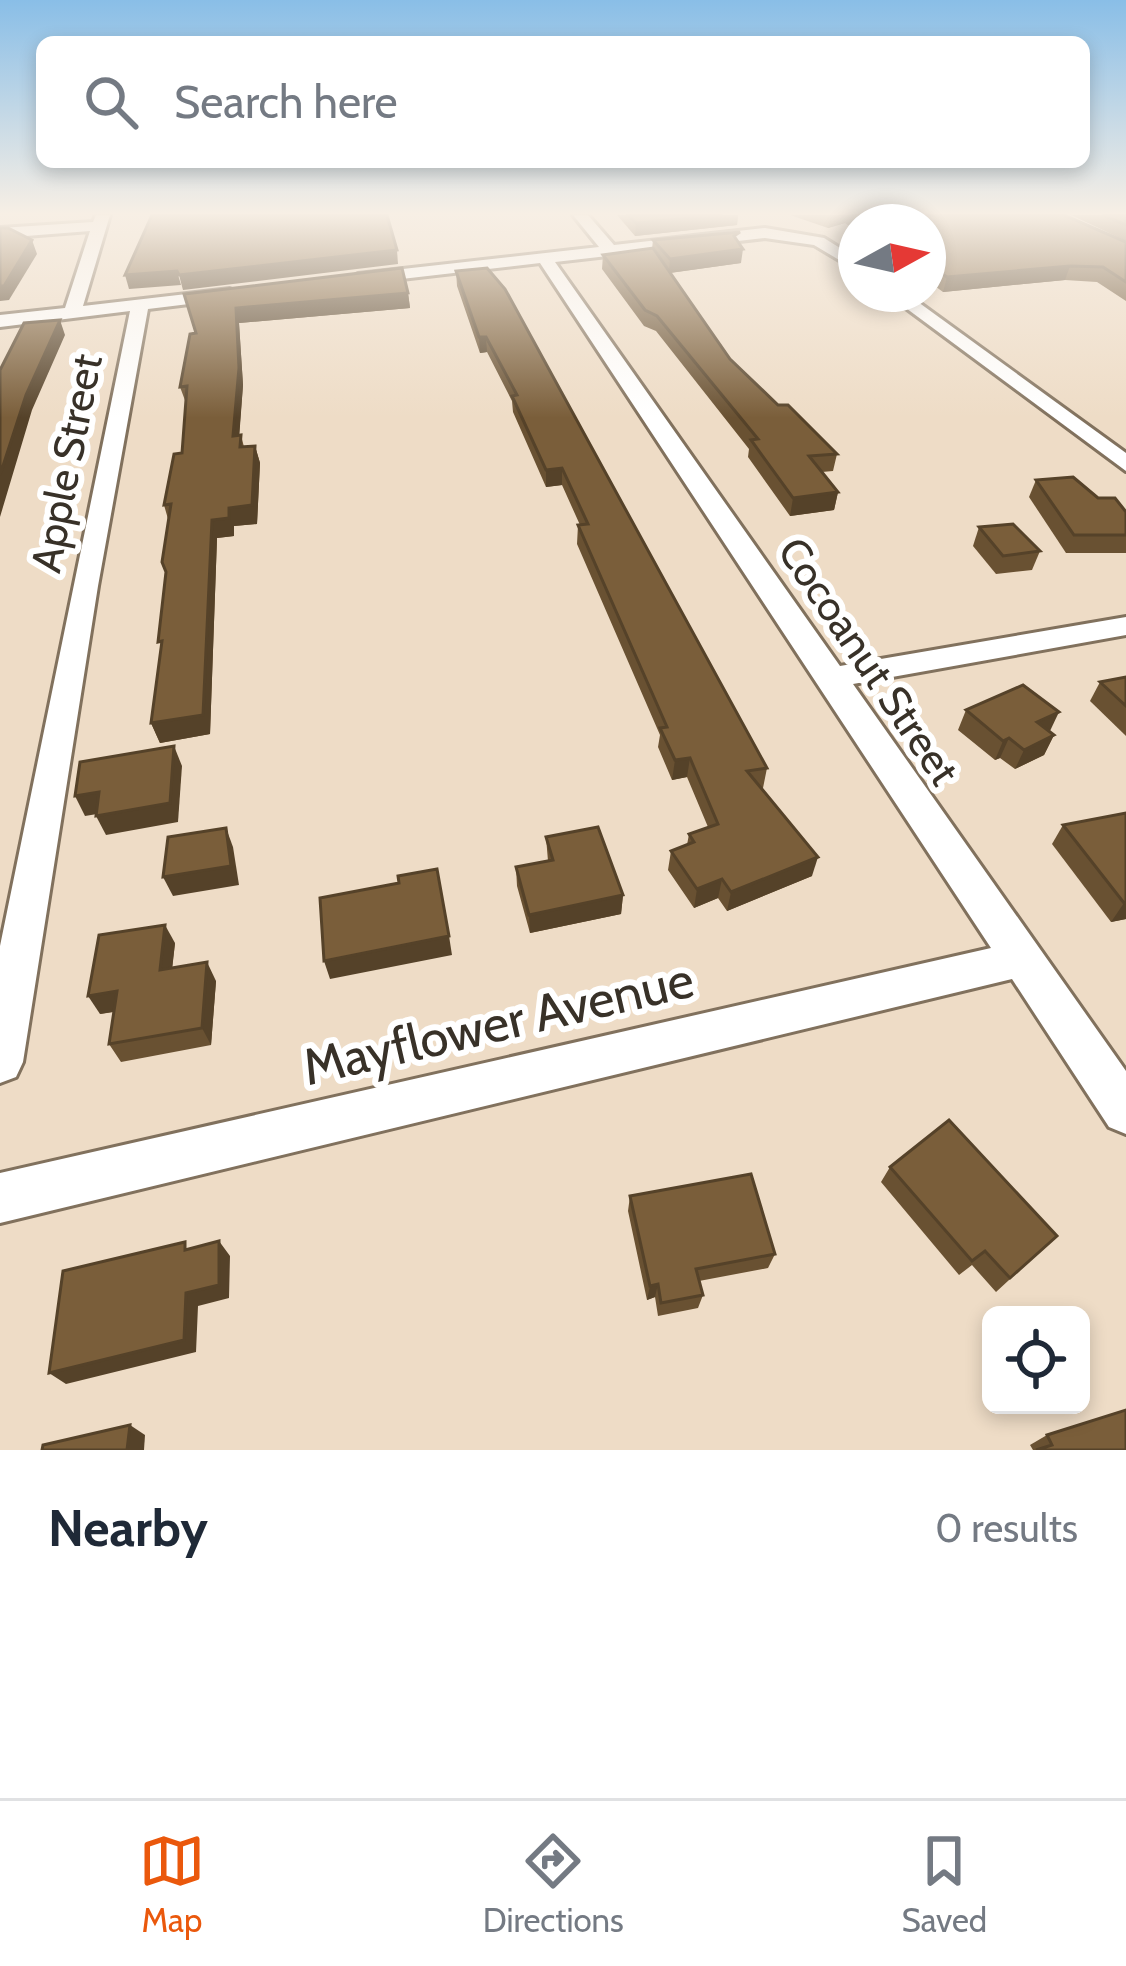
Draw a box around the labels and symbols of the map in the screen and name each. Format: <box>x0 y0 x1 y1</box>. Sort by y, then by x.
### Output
north arrow <box>838 204 946 312</box>
street label: Apple Street <box>19 349 113 577</box>
street label: Cocoanut Street <box>767 527 971 795</box>
street label: Mayflower Avenue <box>297 948 699 1098</box>

